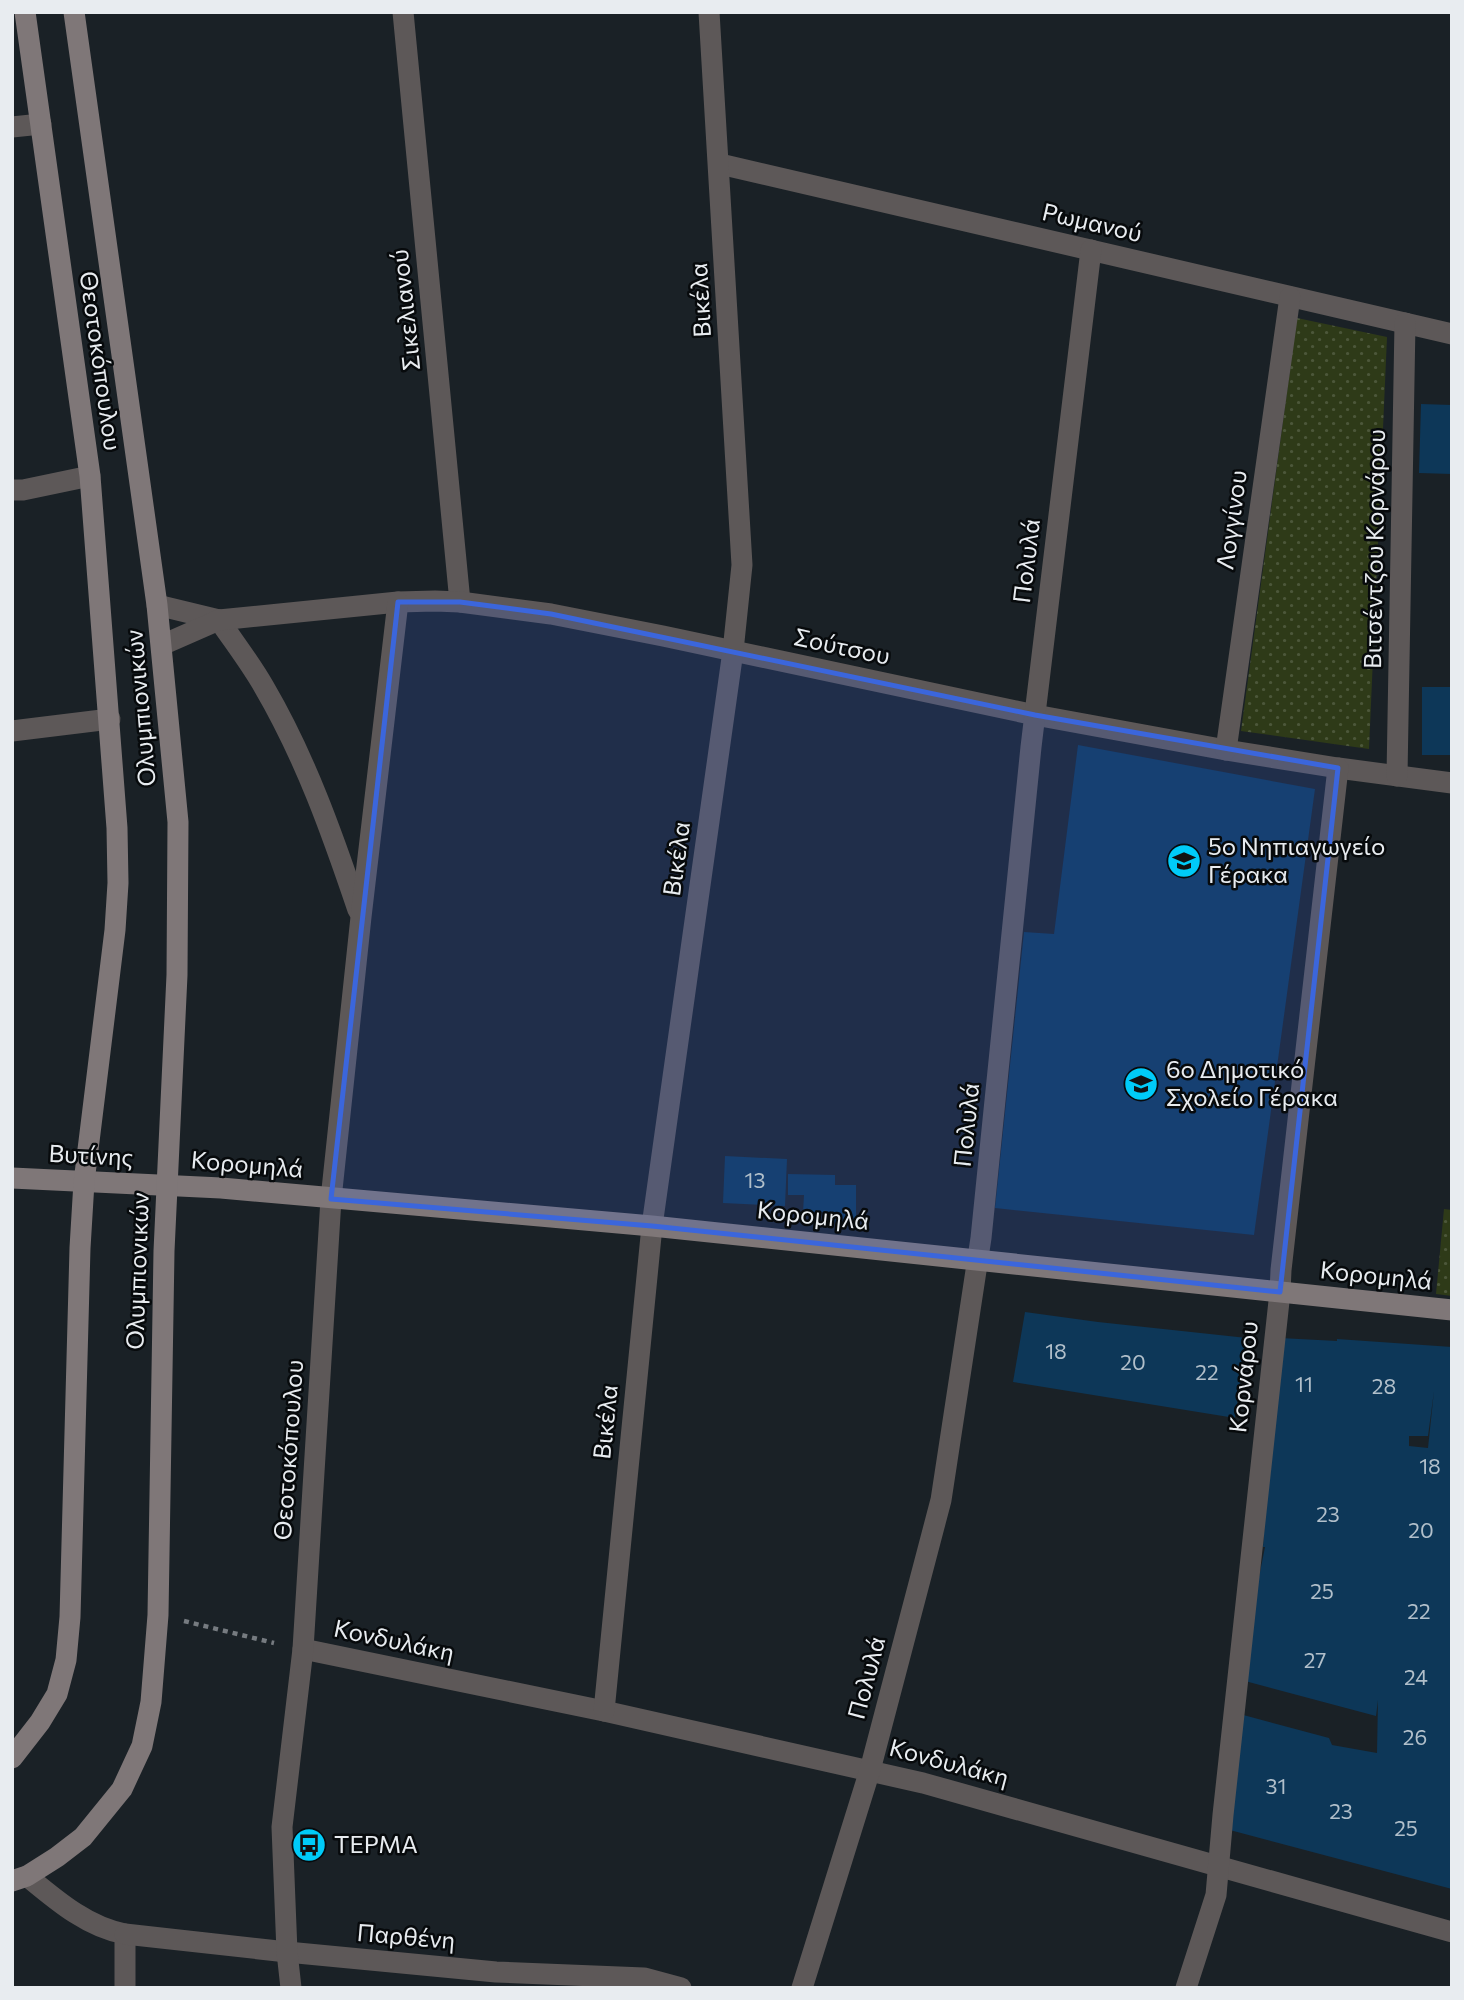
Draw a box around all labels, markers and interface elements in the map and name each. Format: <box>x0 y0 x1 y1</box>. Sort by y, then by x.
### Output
street label: Ρωμανού <box>1040 196 1145 247</box>
street label: Σικελιανού <box>384 248 425 372</box>
street label: Βικέλα <box>683 262 716 338</box>
street label: Θεοτοκόπουλου <box>75 269 128 452</box>
street label: Βιτσέντζου Κορνάρου <box>1357 429 1390 669</box>
street label: Λογγίνου <box>1209 468 1252 572</box>
street label: Πολυλά <box>1006 517 1045 605</box>
street label: Σούτσου <box>792 621 893 670</box>
street label: Ολυμπιονικών <box>118 628 161 788</box>
street label: Βικέλα <box>656 820 695 898</box>
place label: 5ο Νηπιαγωγείο Γέρακα <box>1208 831 1385 888</box>
school or university icon: 5ο Νηπιαγωγείο Γέρακα <box>1165 842 1203 880</box>
place label: 6ο Δημοτικό Σχολείο Γέρακα <box>1166 1054 1338 1111</box>
school or university icon: 6ο Δημοτικό Σχολείο Γέρακα <box>1122 1065 1160 1103</box>
street label: Πολυλά <box>947 1081 984 1168</box>
street label: Βυτίνης <box>48 1138 134 1171</box>
street label: Κορομηλά <box>190 1144 304 1183</box>
house number: 13 <box>745 1167 765 1192</box>
street label: Ολυμπιονικών <box>119 1192 154 1350</box>
street label: Κορομηλά <box>756 1194 871 1235</box>
street label: Κορομηλά <box>1319 1254 1434 1295</box>
street label: Κορνάρου <box>1222 1320 1263 1434</box>
house number: 18 <box>1045 1338 1067 1363</box>
house number: 20 <box>1120 1349 1146 1374</box>
street label: Θεοτοκόπουλου <box>267 1359 308 1541</box>
house number: 22 <box>1195 1359 1219 1384</box>
house number: 11 <box>1295 1371 1313 1396</box>
house number: 28 <box>1372 1373 1396 1398</box>
street label: Βικέλα <box>586 1383 623 1461</box>
house number: 18 <box>1419 1453 1441 1478</box>
house number: 23 <box>1316 1501 1340 1526</box>
house number: 20 <box>1408 1517 1434 1542</box>
house number: 25 <box>1310 1578 1334 1603</box>
house number: 22 <box>1407 1598 1431 1623</box>
street label: Κονδυλάκη <box>331 1613 457 1666</box>
street label: Πολυλά <box>841 1633 890 1722</box>
house number: 27 <box>1304 1647 1326 1672</box>
house number: 24 <box>1404 1664 1428 1689</box>
house number: 26 <box>1403 1724 1427 1749</box>
street label: Κονδυλάκη <box>887 1732 1012 1791</box>
house number: 31 <box>1266 1773 1286 1798</box>
house number: 23 <box>1329 1798 1353 1823</box>
house number: 25 <box>1394 1815 1418 1840</box>
bus stop icon: ΤΕΡΜΑ <box>290 1826 328 1864</box>
place label: ΤΕΡΜΑ <box>334 1829 418 1858</box>
street label: Παρθένη <box>356 1917 457 1954</box>

